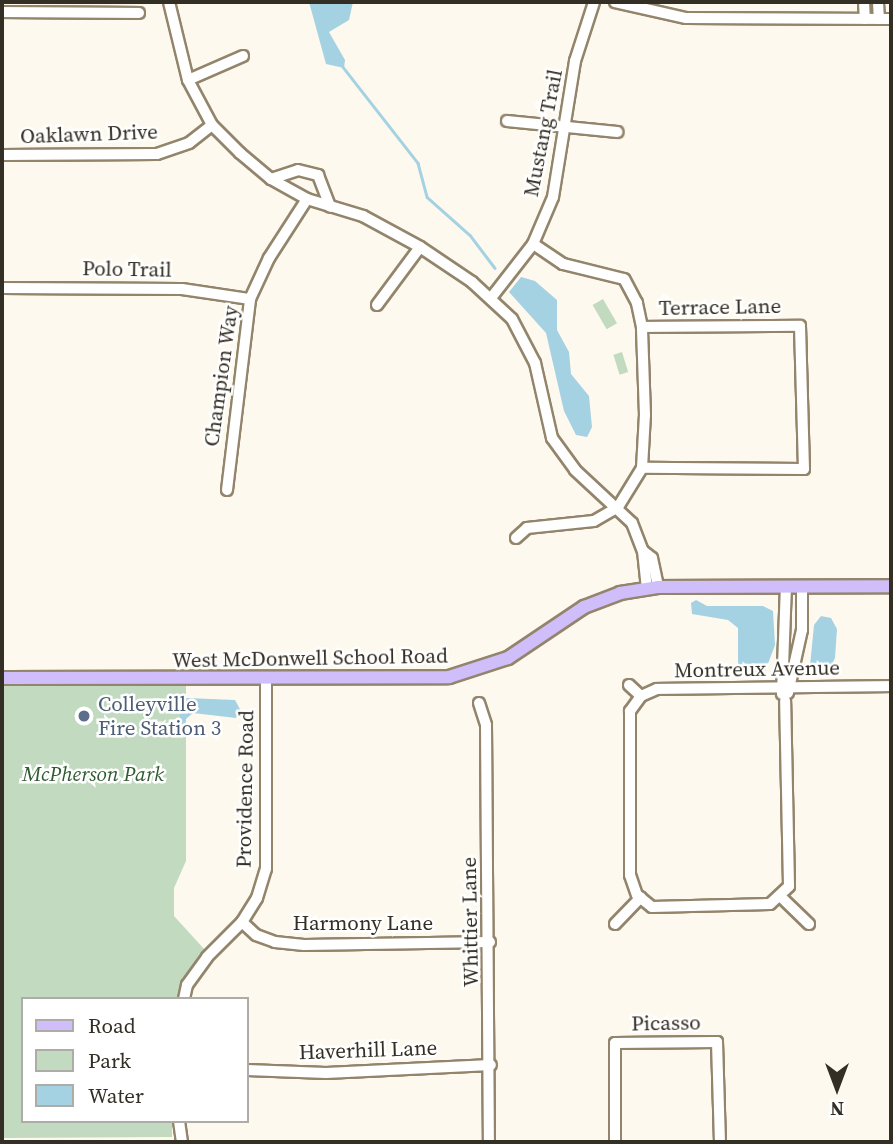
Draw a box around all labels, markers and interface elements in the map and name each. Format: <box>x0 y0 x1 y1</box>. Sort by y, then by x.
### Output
street label: Mustang Trail <box>518 67 568 199</box>
street label: Oaklawn Drive <box>20 119 158 149</box>
street label: Polo Trail <box>82 256 172 282</box>
street label: Terrace Lane <box>659 293 781 321</box>
street label: Champion Way <box>199 304 243 448</box>
street label: West McDonwell School Road <box>172 643 448 673</box>
street label: Montreux Avenue <box>674 655 840 683</box>
place label: Colleyville Fire Station 3 <box>98 691 221 741</box>
marker: Colleyville Fire Station 3 <box>76 708 92 724</box>
street label: Providence Road <box>231 710 259 868</box>
park label: McPherson Park <box>22 761 164 787</box>
street label: Whittier Lane <box>456 857 484 987</box>
street label: Harmony Lane <box>293 910 433 936</box>
legend <box>21 997 248 1123</box>
street label: Picasso <box>631 1010 701 1036</box>
text: Road <box>88 1011 136 1040</box>
street label: Haverhill Lane <box>298 1035 438 1065</box>
text: Park <box>88 1046 131 1075</box>
north arrow <box>802 1053 872 1123</box>
text: Water <box>88 1081 144 1110</box>
text: N <box>830 1096 844 1122</box>

